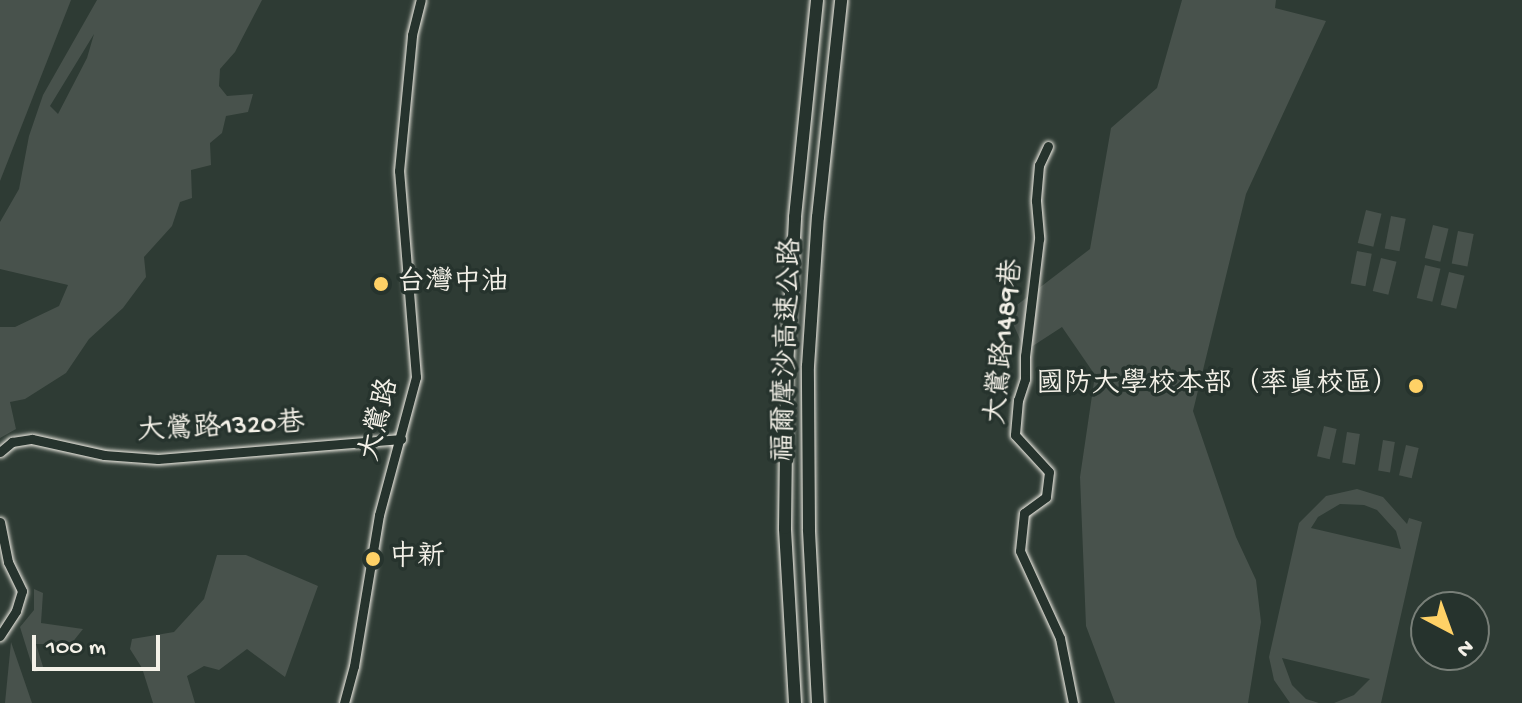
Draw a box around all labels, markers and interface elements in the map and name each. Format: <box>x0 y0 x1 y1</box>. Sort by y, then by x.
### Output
street label: 福爾摩沙高速公路 <box>768 237 810 463</box>
street label: 大鶯路1489巷 <box>981 258 1031 426</box>
place label: 台灣中油 <box>397 267 509 301</box>
marker: 台灣中油 <box>372 275 390 293</box>
place label: 國防大學校本部（率真校區） <box>1036 369 1400 403</box>
street label: 大鶯路 <box>355 375 407 465</box>
marker: 國防大學校本部（率真校區） <box>1407 377 1425 395</box>
street label: 大鶯路1320巷 <box>137 408 305 450</box>
place label: 中新 <box>389 542 445 576</box>
marker: 中新 <box>364 550 382 568</box>
north arrow <box>1410 591 1490 671</box>
scale bar <box>36 619 164 669</box>
text: N <box>1450 633 1478 662</box>
text: 100 m <box>46 634 106 663</box>

